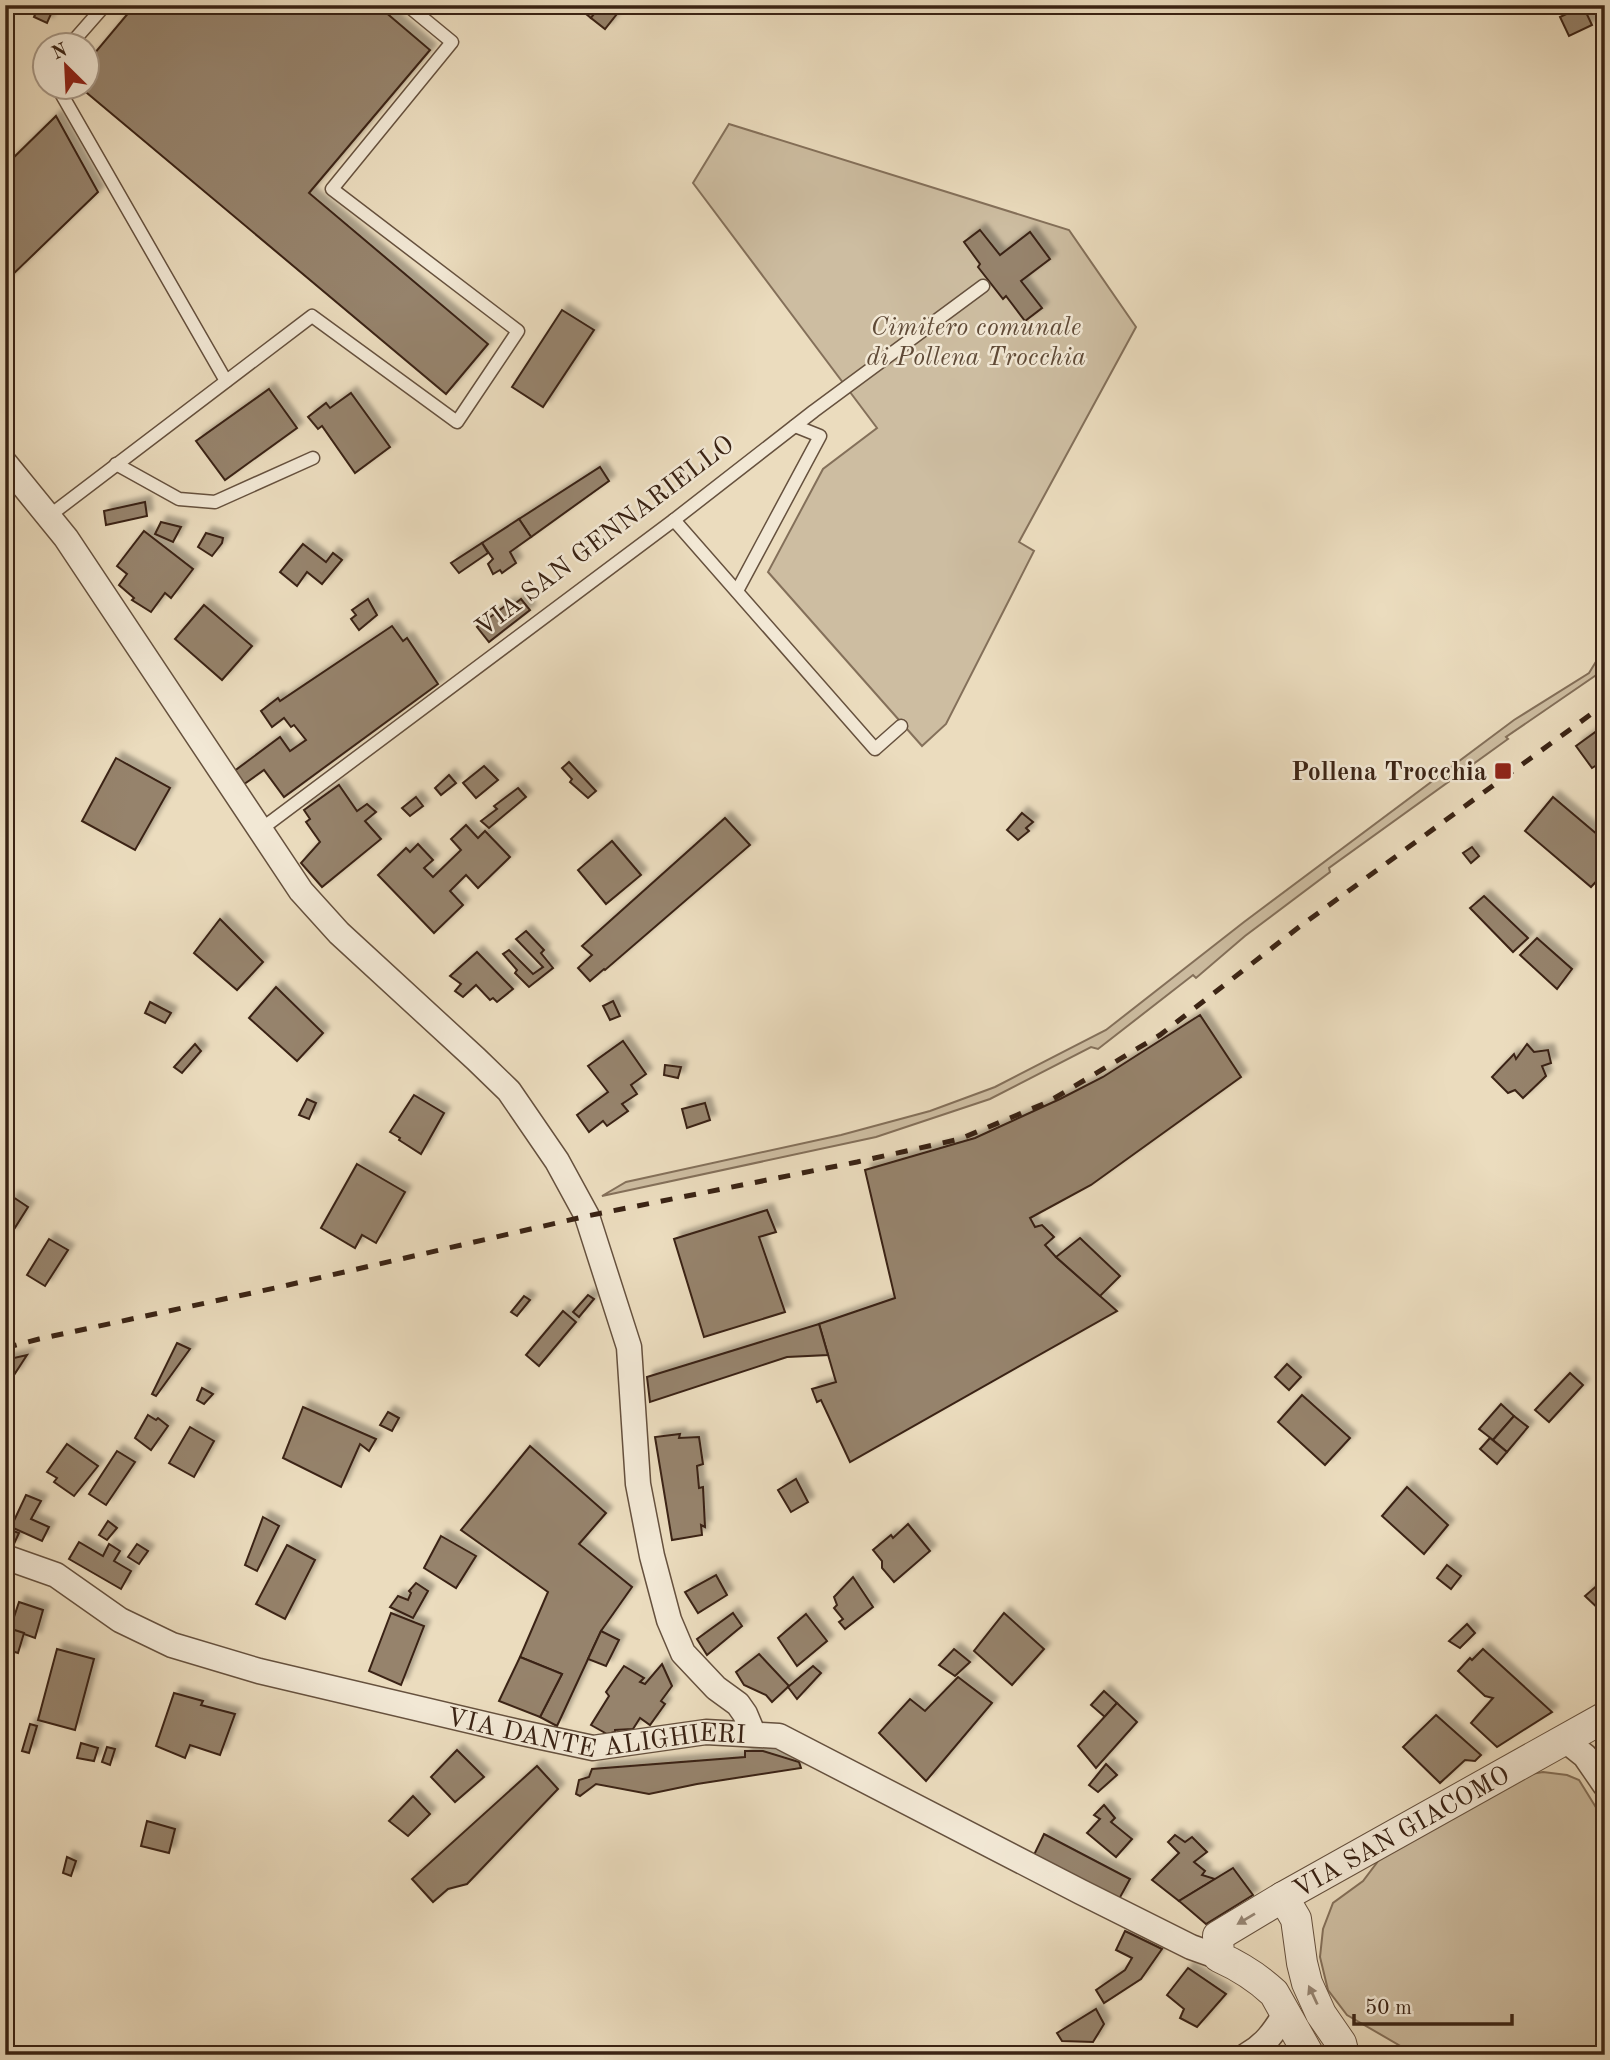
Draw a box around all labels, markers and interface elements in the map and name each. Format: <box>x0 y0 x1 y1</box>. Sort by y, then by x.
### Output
north arrow <box>32 32 102 102</box>
text: N <box>50 41 71 64</box>
park label: Cimitero comunale di Pollena Trocchia <box>866 315 1086 371</box>
street label: VIA SAN GENNARIELLO <box>471 431 739 642</box>
place label: Pollena Trocchia <box>1291 760 1487 786</box>
marker: Pollena Trocchia <box>1493 761 1513 781</box>
street label: VIA DANTE ALIGHIERI <box>444 1705 747 1763</box>
street label: VIA SAN GIACOMO <box>1289 1762 1514 1904</box>
one-way arrow <box>1237 1912 1256 1925</box>
scale bar <box>1354 1983 1512 2027</box>
one-way arrow <box>1307 1985 1319 2005</box>
text: 50 m <box>1365 1998 1412 2019</box>

